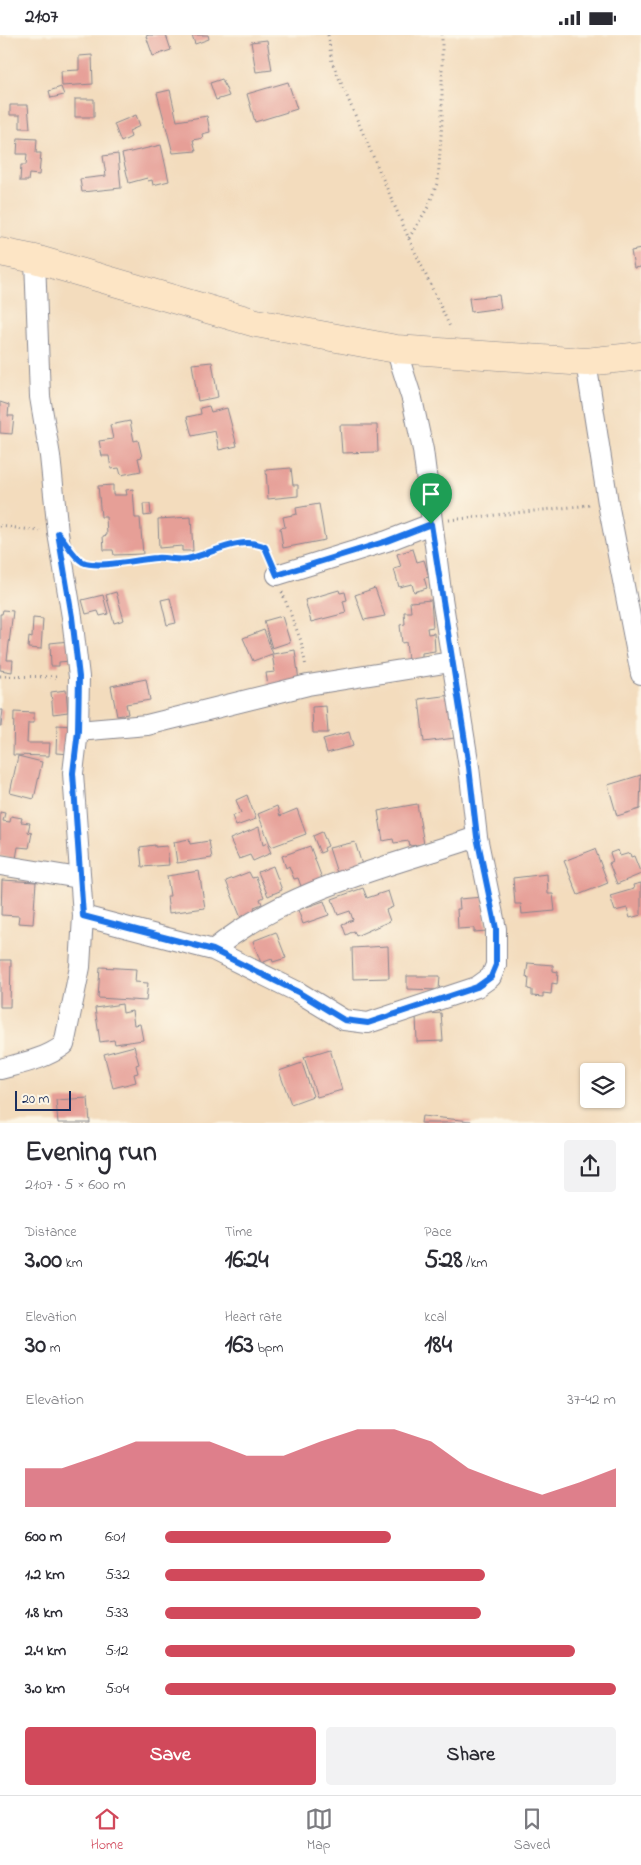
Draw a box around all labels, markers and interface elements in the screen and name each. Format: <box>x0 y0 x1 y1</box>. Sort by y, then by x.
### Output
text: 21:07 <box>25 4 58 31</box>
pin <box>410 473 452 524</box>
icon: arrive <box>417 480 445 508</box>
map controls <box>580 1063 625 1108</box>
button: layers <box>580 1063 625 1108</box>
scale bar <box>15 1087 71 1111</box>
text: 20 m <box>22 1089 49 1110</box>
text: Evening run <box>25 1133 157 1174</box>
button: share <box>564 1140 616 1192</box>
text: 21:07 · 5 × 600 m <box>25 1173 126 1197</box>
text: Distance <box>25 1222 77 1243</box>
text: Time <box>225 1222 252 1243</box>
text: Pace <box>424 1222 452 1243</box>
text: 3.00 <box>25 1243 62 1279</box>
text: 16:24 <box>225 1243 268 1279</box>
text: 5:28 <box>424 1243 463 1279</box>
text: km <box>62 1253 83 1274</box>
text: /km <box>463 1253 487 1274</box>
text: Elevation <box>25 1307 76 1328</box>
text: Heart rate <box>225 1307 282 1328</box>
text: kcal <box>424 1307 447 1328</box>
text: 30 <box>25 1328 46 1364</box>
text: 163 <box>225 1328 254 1364</box>
text: 184 <box>424 1328 452 1364</box>
text: m <box>46 1338 61 1359</box>
text: bpm <box>254 1338 283 1359</box>
text: Elevation <box>25 1388 84 1412</box>
text: 37–42 m <box>567 1388 616 1412</box>
text: 600 m <box>25 1525 62 1549</box>
text: 6:01 <box>105 1525 125 1549</box>
text: 1.2 km <box>25 1563 65 1587</box>
text: 5:32 <box>105 1563 130 1587</box>
text: 1.8 km <box>25 1601 63 1625</box>
text: 5:33 <box>105 1601 129 1625</box>
text: 2.4 km <box>25 1639 66 1663</box>
text: 5:12 <box>105 1639 129 1663</box>
text: 3.0 km <box>25 1677 65 1701</box>
text: 5:04 <box>105 1677 129 1701</box>
button: Save <box>25 1727 316 1785</box>
button: Share <box>326 1727 616 1785</box>
tab: Home <box>91 1805 123 1856</box>
tab: Map <box>305 1805 333 1856</box>
tab: Saved <box>514 1805 550 1856</box>

